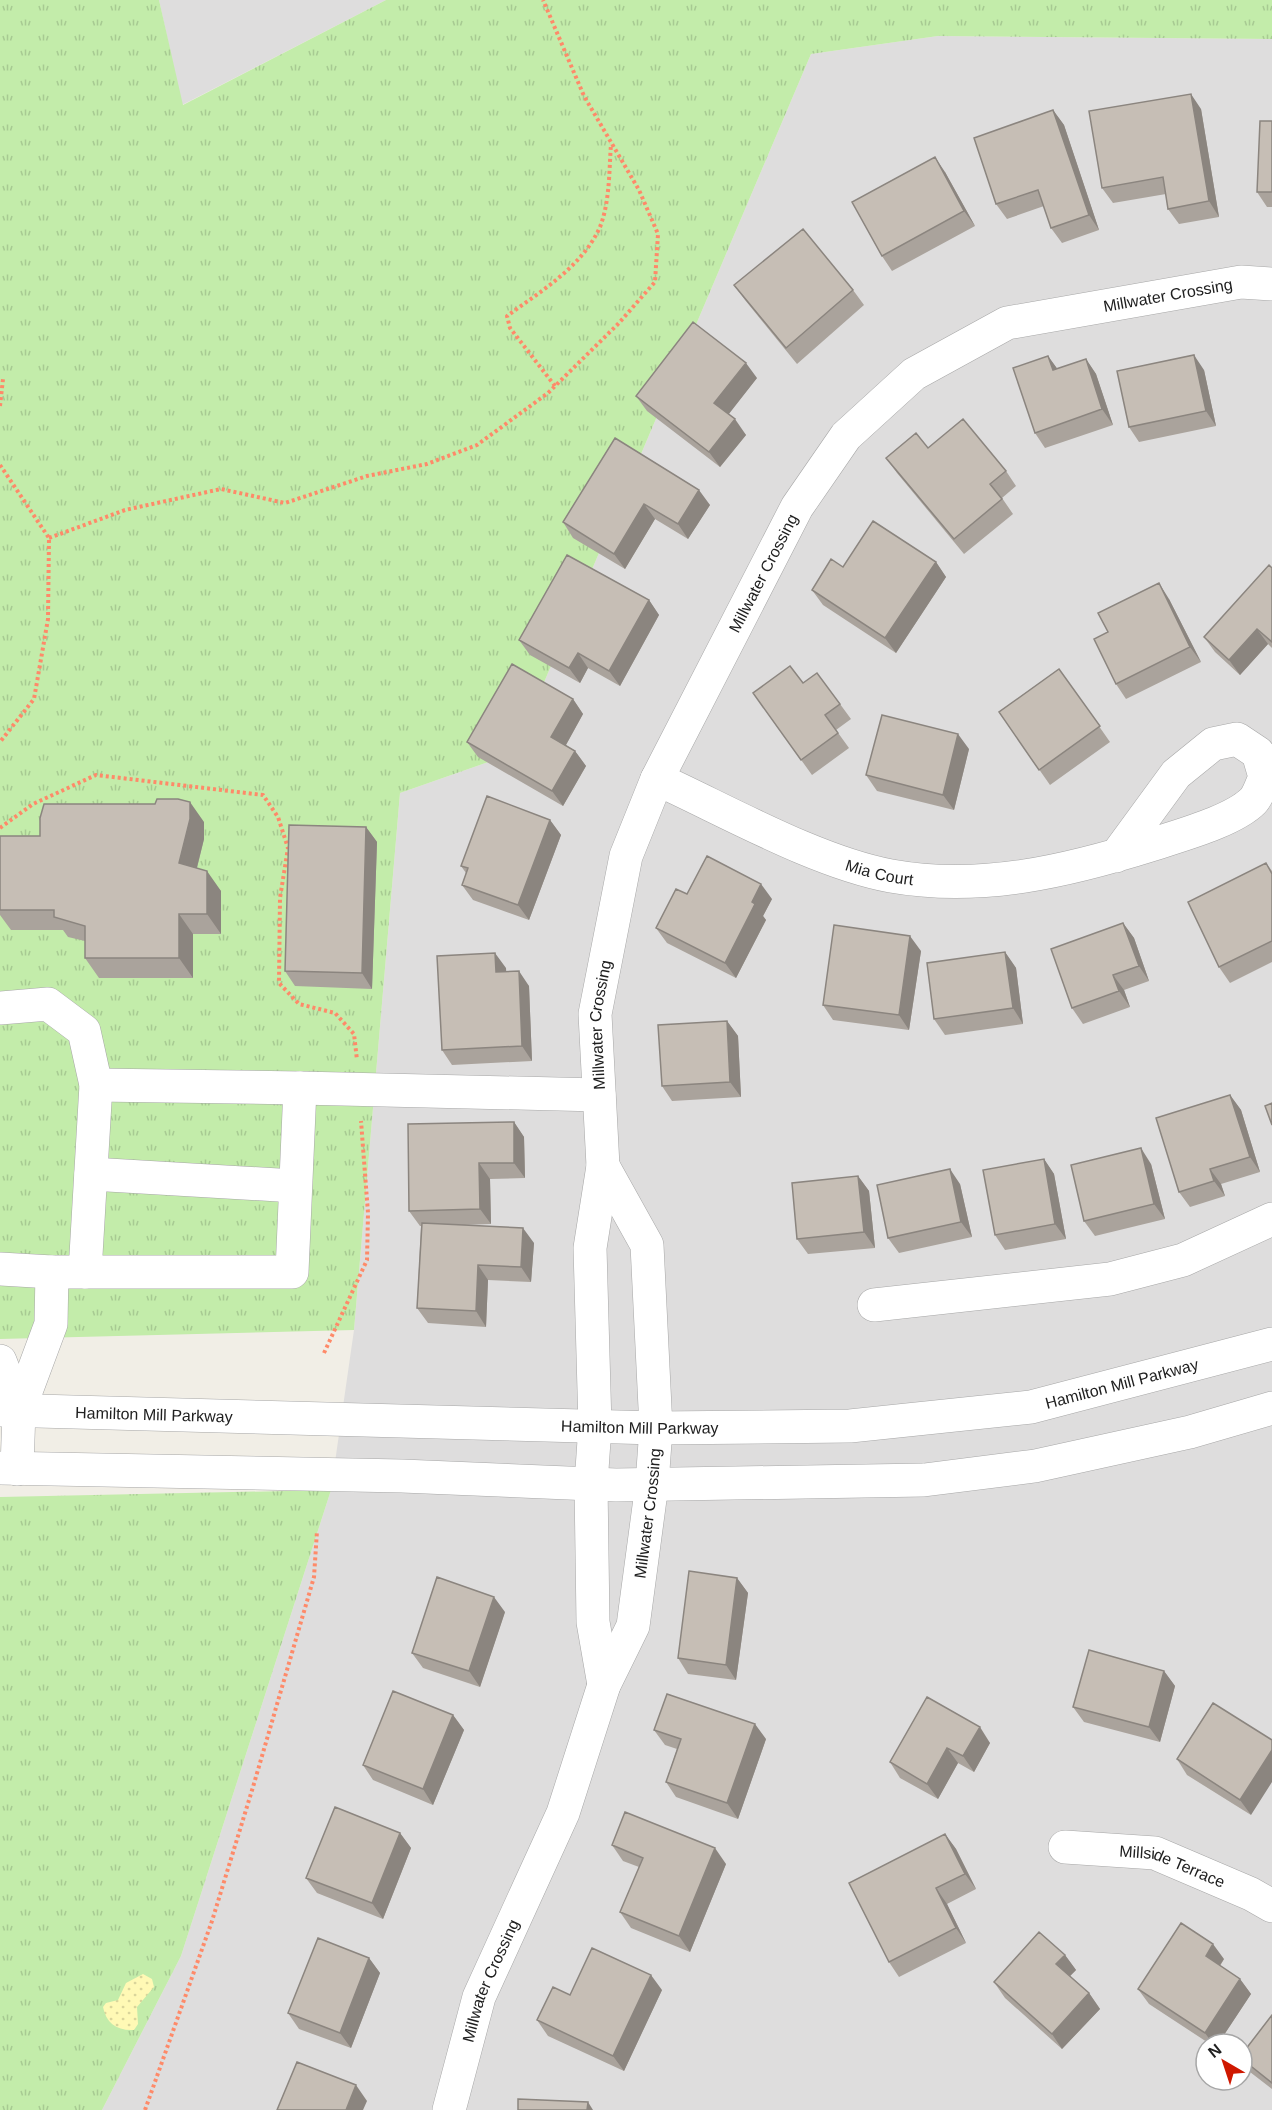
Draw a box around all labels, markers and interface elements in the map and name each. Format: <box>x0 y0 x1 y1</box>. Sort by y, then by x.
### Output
street label: Millwater Crossing <box>1102 276 1234 315</box>
street label: Millwater Crossing <box>726 511 801 635</box>
street label: Mia Court <box>843 857 915 888</box>
street label: Millwater Crossing <box>587 959 614 1090</box>
street label: Hamilton Mill Parkway <box>1043 1356 1200 1412</box>
street label: Hamilton Mill Parkway <box>75 1404 233 1425</box>
street label: Hamilton Mill Parkway <box>561 1417 719 1437</box>
street label: Millwater Crossing <box>631 1448 664 1579</box>
street label: Millside Terrace <box>1119 1843 1227 1891</box>
street label: Millwater Crossing <box>459 1917 522 2044</box>
north arrow <box>1194 2032 1254 2092</box>
text: N <box>1205 2040 1225 2061</box>

